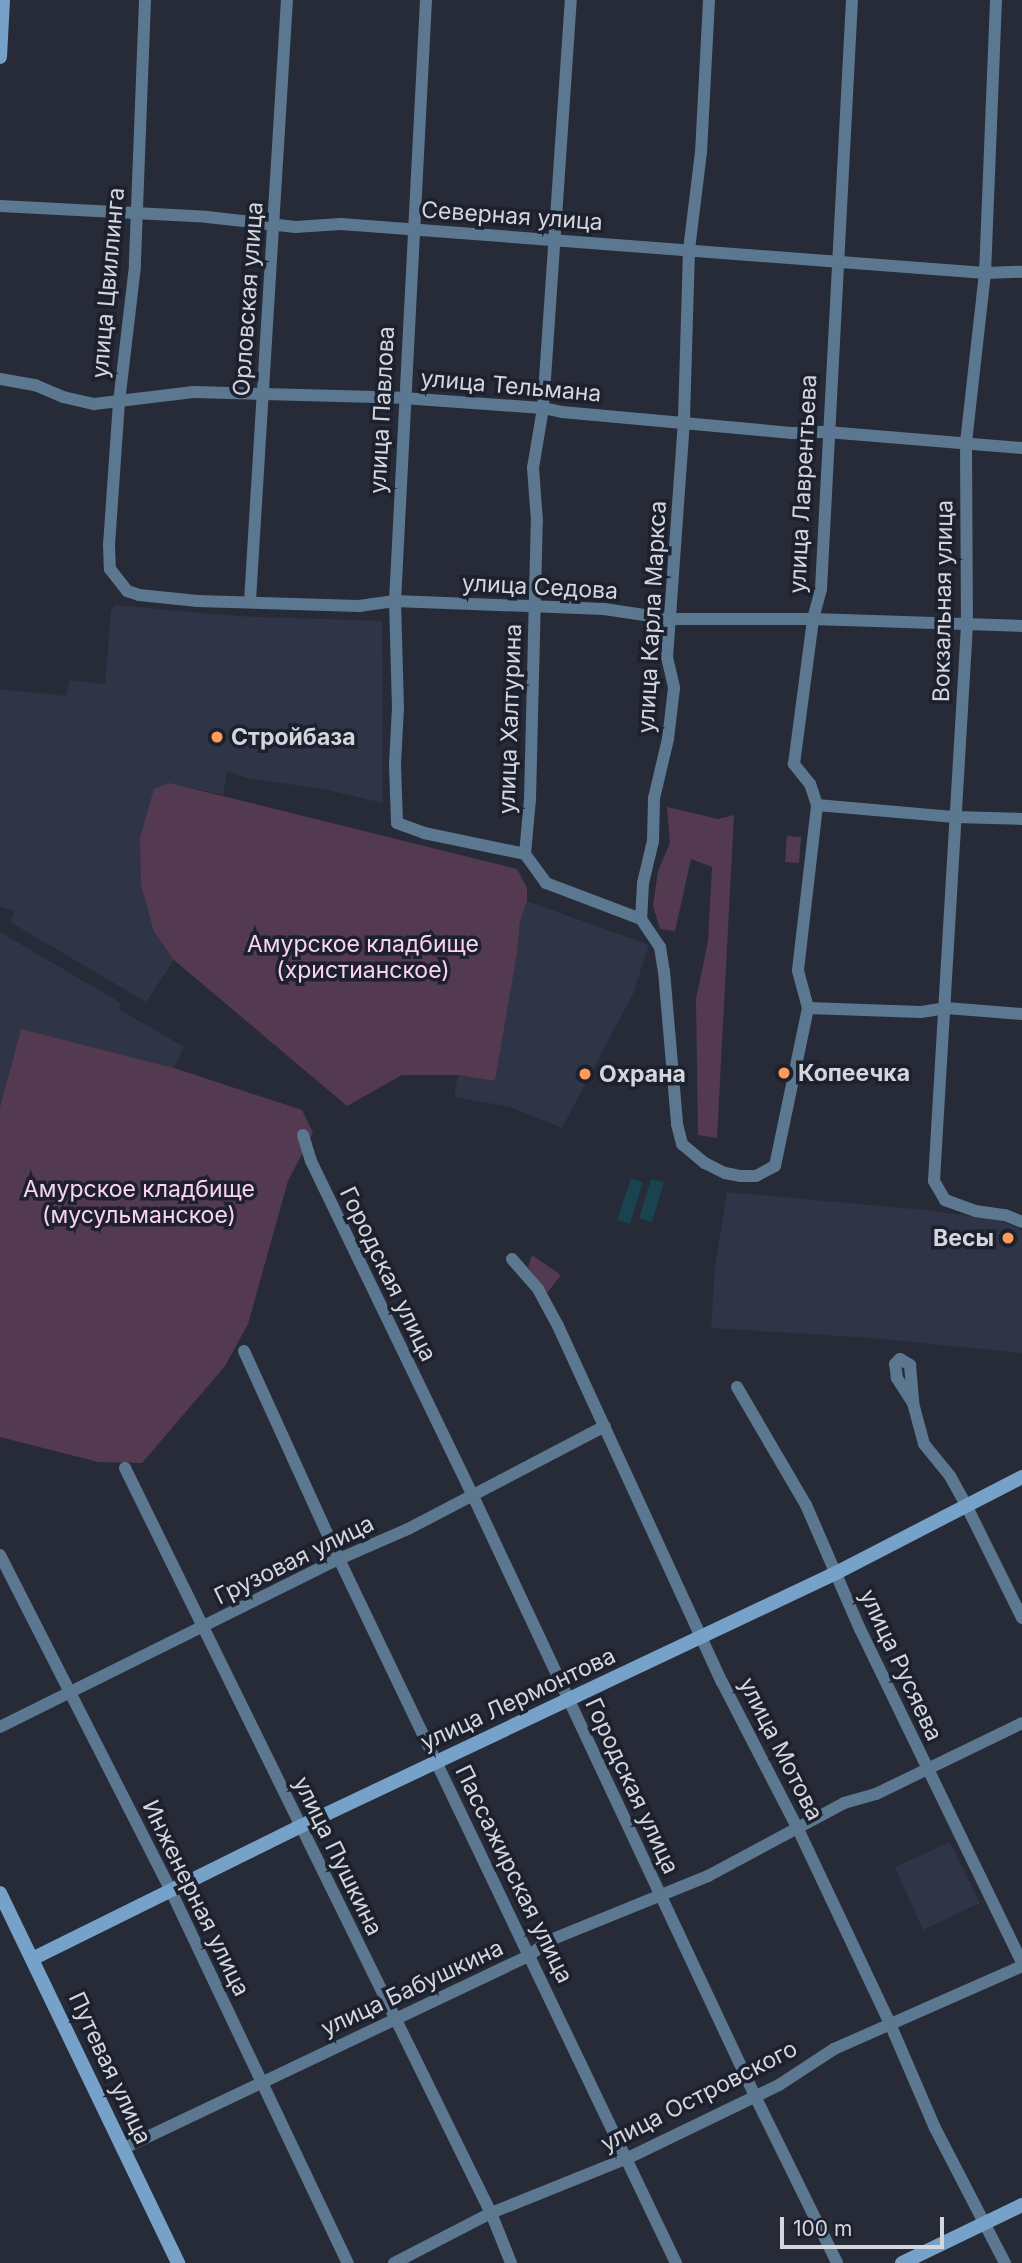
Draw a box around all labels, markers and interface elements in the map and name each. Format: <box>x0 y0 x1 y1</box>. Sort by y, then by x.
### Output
street label: улица Цвиллинга <box>86 186 130 380</box>
street label: Северная улица <box>420 196 604 236</box>
street label: Орловская улица <box>227 201 269 397</box>
street label: улица Павлова <box>364 326 400 494</box>
street label: улица Тельмана <box>419 364 603 408</box>
street label: улица Лаврентьева <box>783 374 823 594</box>
street label: улица Карла Маркса <box>632 500 672 734</box>
street label: Вокзальная улица <box>927 500 959 702</box>
street label: улица Седова <box>461 569 619 605</box>
street label: улица Халтурина <box>493 623 527 815</box>
place label: Стройбаза <box>231 723 356 751</box>
marker: Стройбаза <box>209 729 225 745</box>
park label: Амурское кладбище (христианское) <box>247 930 479 984</box>
place label: Копеечка <box>798 1059 910 1087</box>
place label: Охрана <box>599 1060 686 1088</box>
marker: Копеечка <box>776 1065 792 1081</box>
marker: Охрана <box>577 1066 593 1082</box>
park label: Амурское кладбище (мусульманское) <box>23 1175 255 1229</box>
street label: Городская улица <box>334 1182 442 1366</box>
place label: Весы <box>933 1224 994 1252</box>
marker: Весы <box>1000 1230 1016 1246</box>
street label: Грузовая улица <box>210 1510 378 1610</box>
street label: улица Русяева <box>854 1585 948 1745</box>
street label: улица Лермонтова <box>416 1642 620 1756</box>
street label: улица Мотова <box>733 1673 829 1825</box>
street label: Городская улица <box>579 1694 685 1878</box>
street label: Пассажирская улица <box>449 1761 579 1987</box>
street label: улица Пушкина <box>288 1772 388 1940</box>
street label: Инженерная улица <box>137 1795 255 2001</box>
street label: улица Бабушкина <box>317 1934 507 2042</box>
street label: Путевая улица <box>63 1988 157 2148</box>
street label: улица Островского <box>596 2034 802 2158</box>
scale bar <box>784 2204 948 2248</box>
text: 100 m <box>793 2216 852 2241</box>

